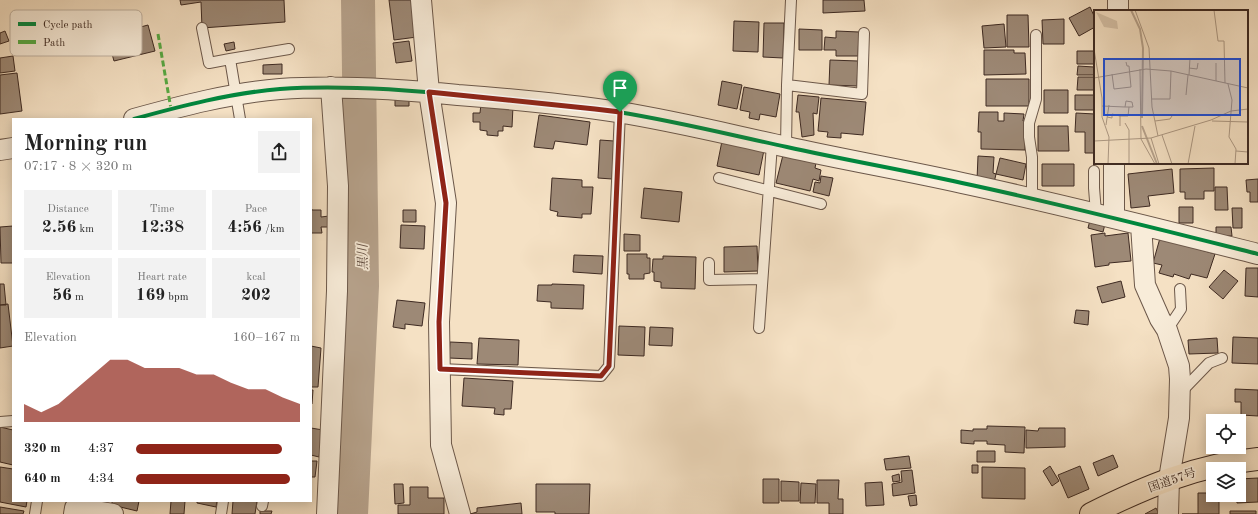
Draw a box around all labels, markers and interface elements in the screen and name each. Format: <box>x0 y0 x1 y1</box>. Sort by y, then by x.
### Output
legend <box>10 10 142 56</box>
inset map <box>1094 10 1248 164</box>
text: Cycle path <box>43 20 93 31</box>
text: Path <box>43 38 65 49</box>
pin <box>603 71 637 112</box>
icon: arrive <box>609 77 631 99</box>
button: share <box>258 131 300 173</box>
text: Morning run <box>24 133 147 155</box>
text: 07:17 · 8 × 320 m <box>24 160 132 173</box>
text: Distance <box>47 204 89 215</box>
text: Time <box>150 204 174 215</box>
text: Pace <box>245 204 267 215</box>
text: 2.56 <box>42 219 76 236</box>
text: 12:38 <box>140 219 184 236</box>
text: 4:56 <box>228 219 262 236</box>
text: km <box>76 224 94 235</box>
text: /km <box>262 224 284 235</box>
water label: 黒川 <box>356 242 370 270</box>
text: Elevation <box>46 272 90 283</box>
text: Heart rate <box>137 272 187 283</box>
text: kcal <box>247 272 265 283</box>
text: 56 <box>52 287 72 304</box>
text: 169 <box>136 287 165 304</box>
text: 202 <box>241 287 271 304</box>
text: m <box>72 292 84 303</box>
text: bpm <box>165 292 188 303</box>
text: Elevation <box>24 331 77 344</box>
text: 160–167 m <box>233 331 300 344</box>
map controls <box>1206 414 1246 502</box>
button: locate <box>1206 414 1246 454</box>
text: 320 m <box>24 442 61 455</box>
text: 4:37 <box>88 442 114 455</box>
button: layers <box>1206 462 1246 502</box>
street label: 国道57号 <box>1146 465 1198 495</box>
text: 640 m <box>24 472 61 485</box>
text: 4:34 <box>88 472 114 485</box>

